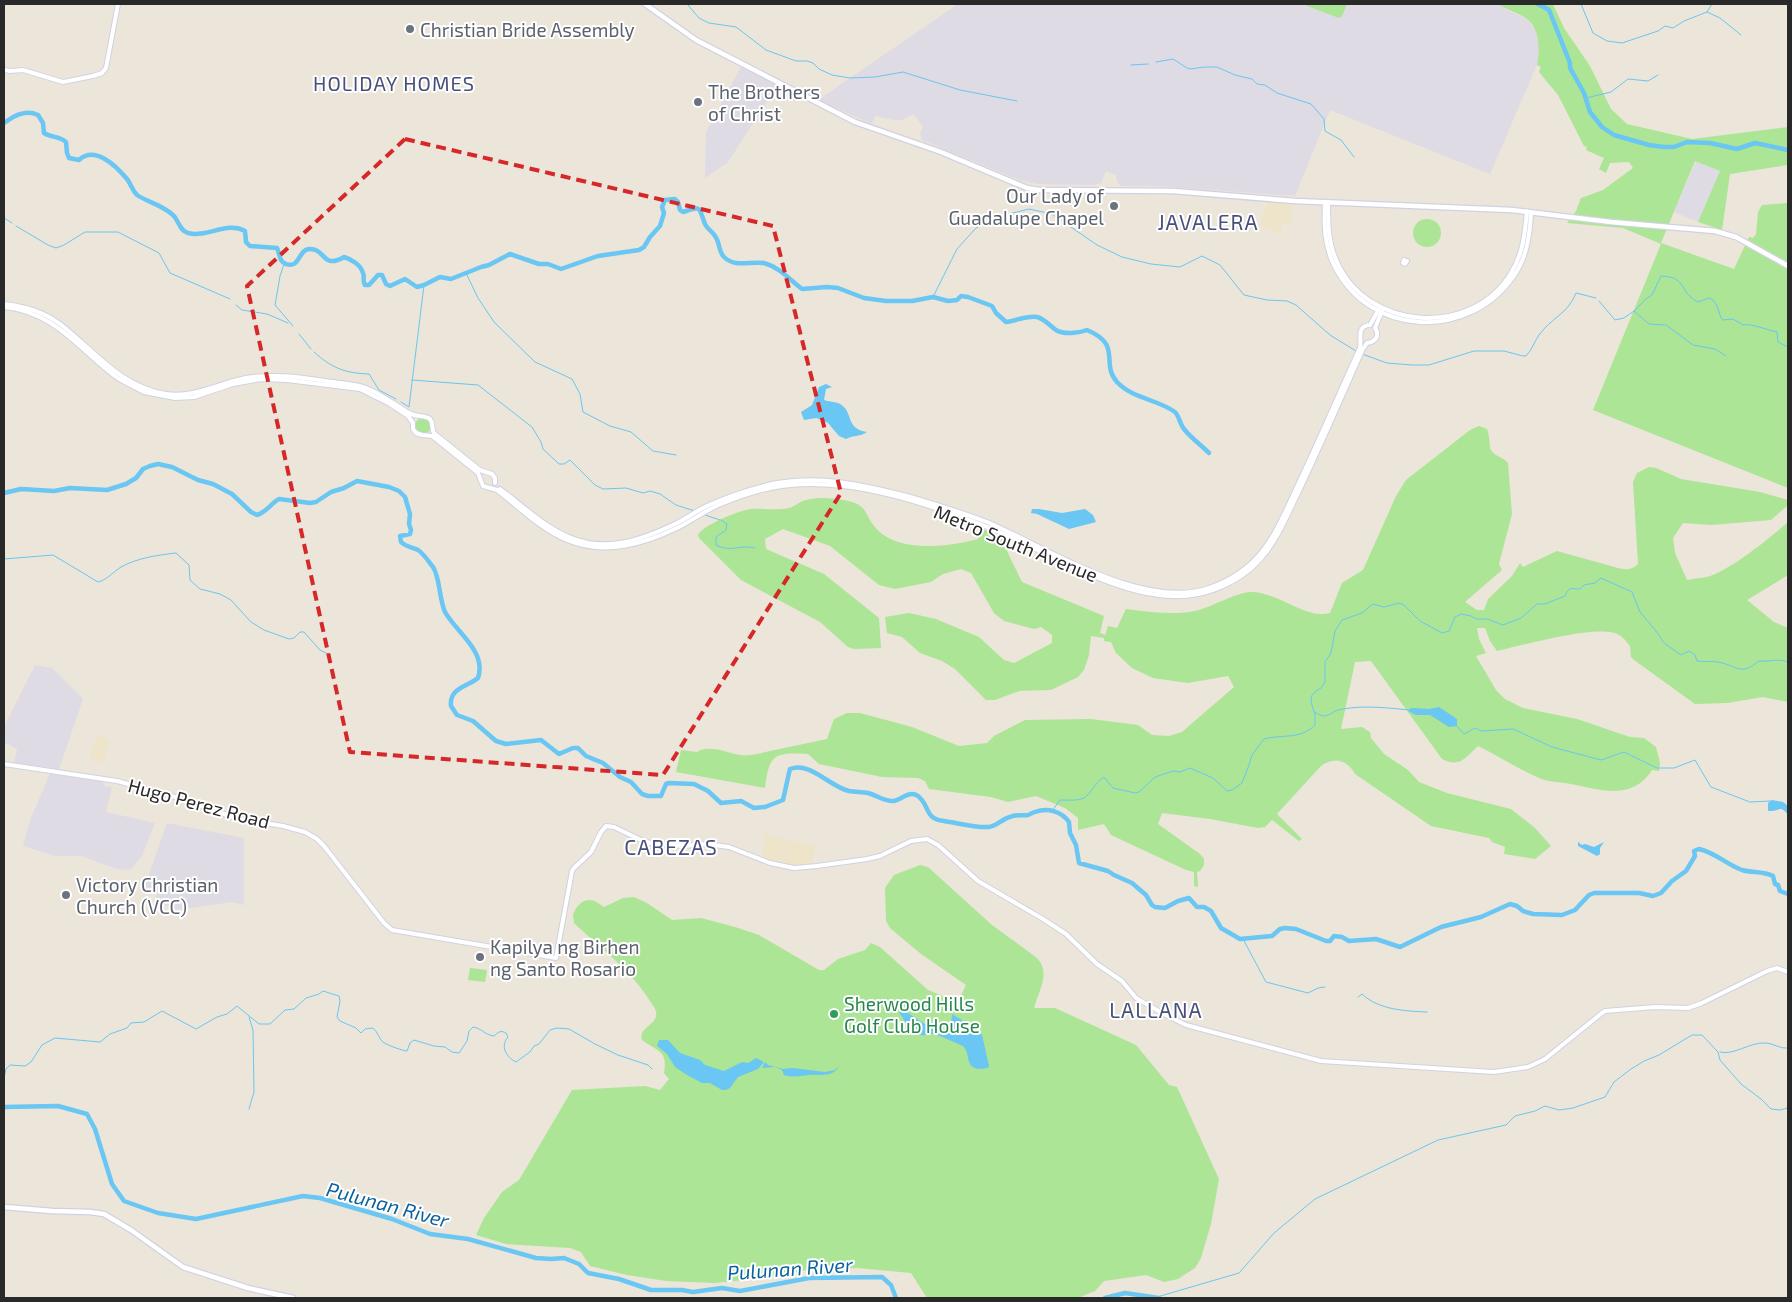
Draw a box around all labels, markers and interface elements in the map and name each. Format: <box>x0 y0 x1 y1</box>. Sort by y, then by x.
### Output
place label: Christian Bride Assembly <box>420 18 635 41</box>
marker: Christian Bride Assembly <box>404 23 416 35</box>
district label: HOLIDAY HOMES <box>313 71 475 95</box>
place label: The Brothers of Christ <box>708 80 820 125</box>
marker: The Brothers of Christ <box>692 96 704 108</box>
place label: Our Lady of Guadalupe Chapel <box>948 184 1105 229</box>
marker: Our Lady of Guadalupe Chapel <box>1108 200 1120 212</box>
district label: JAVALERA <box>1157 209 1259 234</box>
street label: Metro South Avenue <box>931 500 1101 586</box>
street label: Hugo Perez Road <box>126 773 272 833</box>
district label: CABEZAS <box>624 834 718 859</box>
place label: Victory Christian Church (VCC) <box>76 873 218 918</box>
marker: Victory Christian Church (VCC) <box>60 889 72 901</box>
place label: Kapilya ng Birhen ng Santo Rosario <box>490 935 640 980</box>
marker: Kapilya ng Birhen ng Santo Rosario <box>474 951 486 963</box>
place label: Sherwood Hills Golf Club House <box>844 992 980 1037</box>
district label: LALLANA <box>1109 997 1203 1022</box>
marker: Sherwood Hills Golf Club House <box>828 1008 840 1020</box>
water label: Pulunan River <box>324 1176 453 1232</box>
water label: Pulunan River <box>726 1252 855 1284</box>

